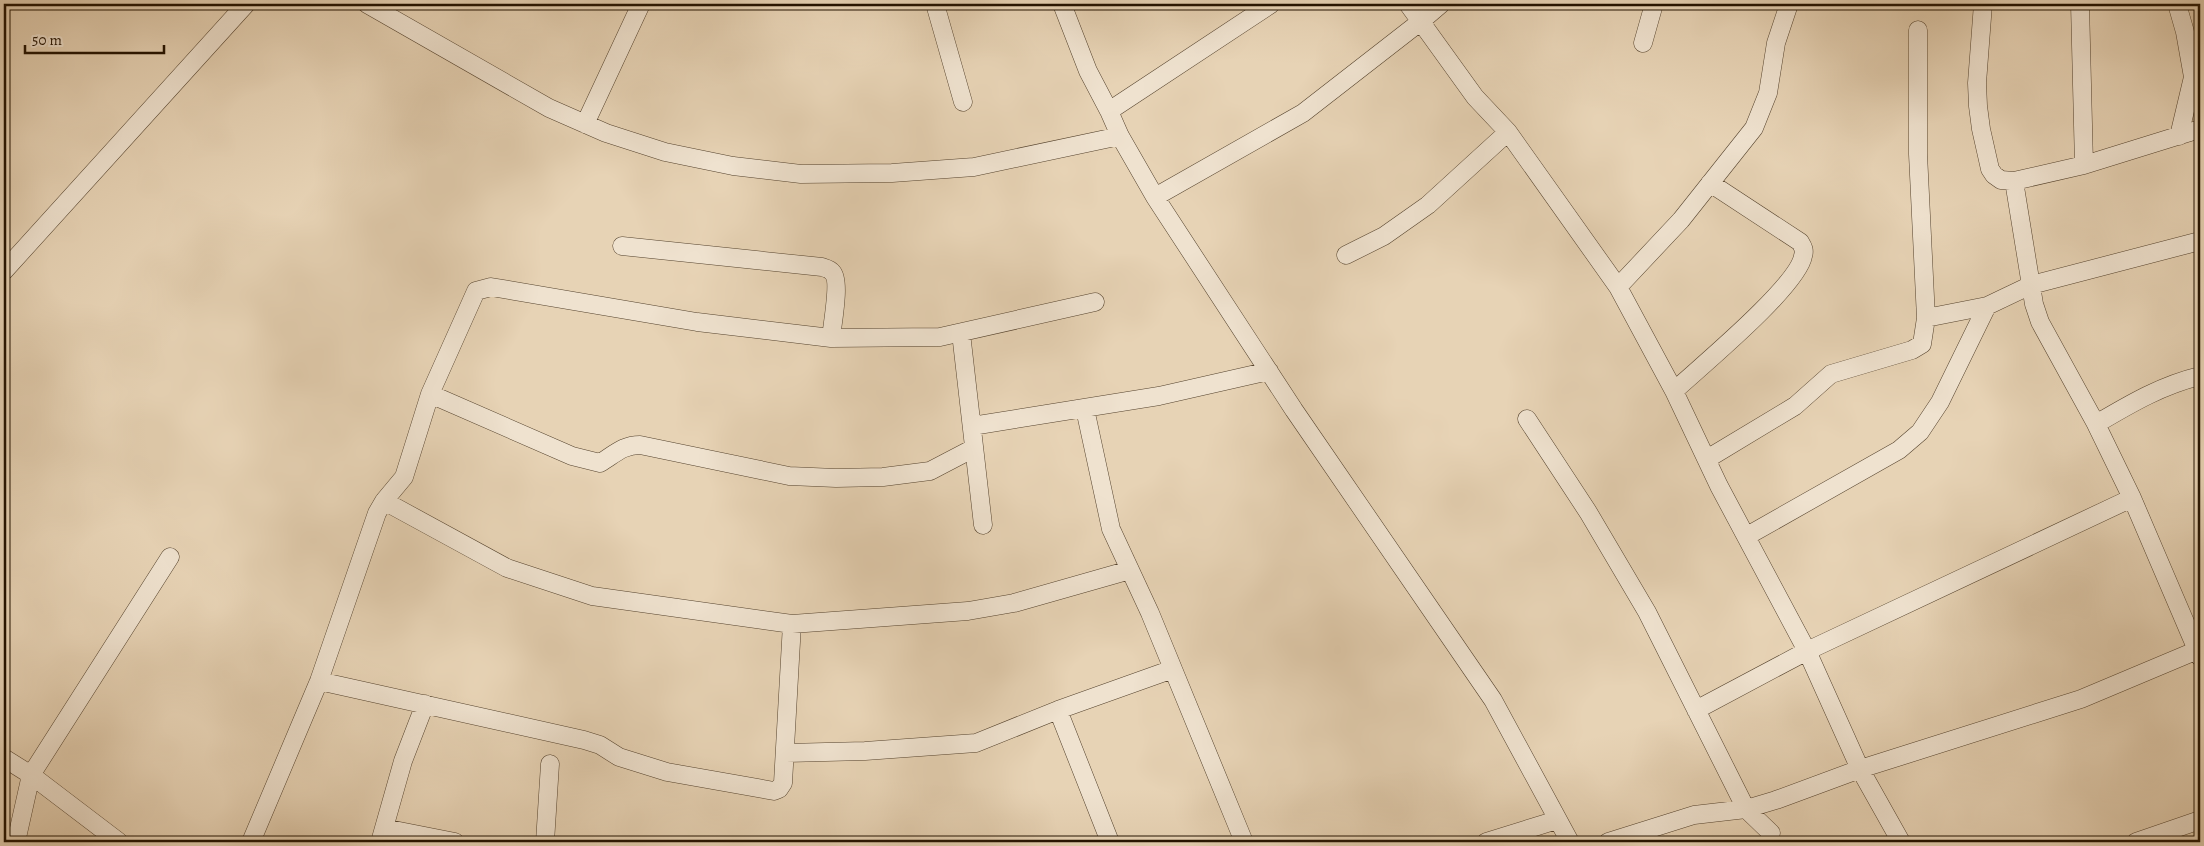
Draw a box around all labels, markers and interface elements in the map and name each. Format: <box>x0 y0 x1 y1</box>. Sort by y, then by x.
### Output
scale bar <box>25 22 164 54</box>
text: 50 m <box>32 30 62 50</box>

